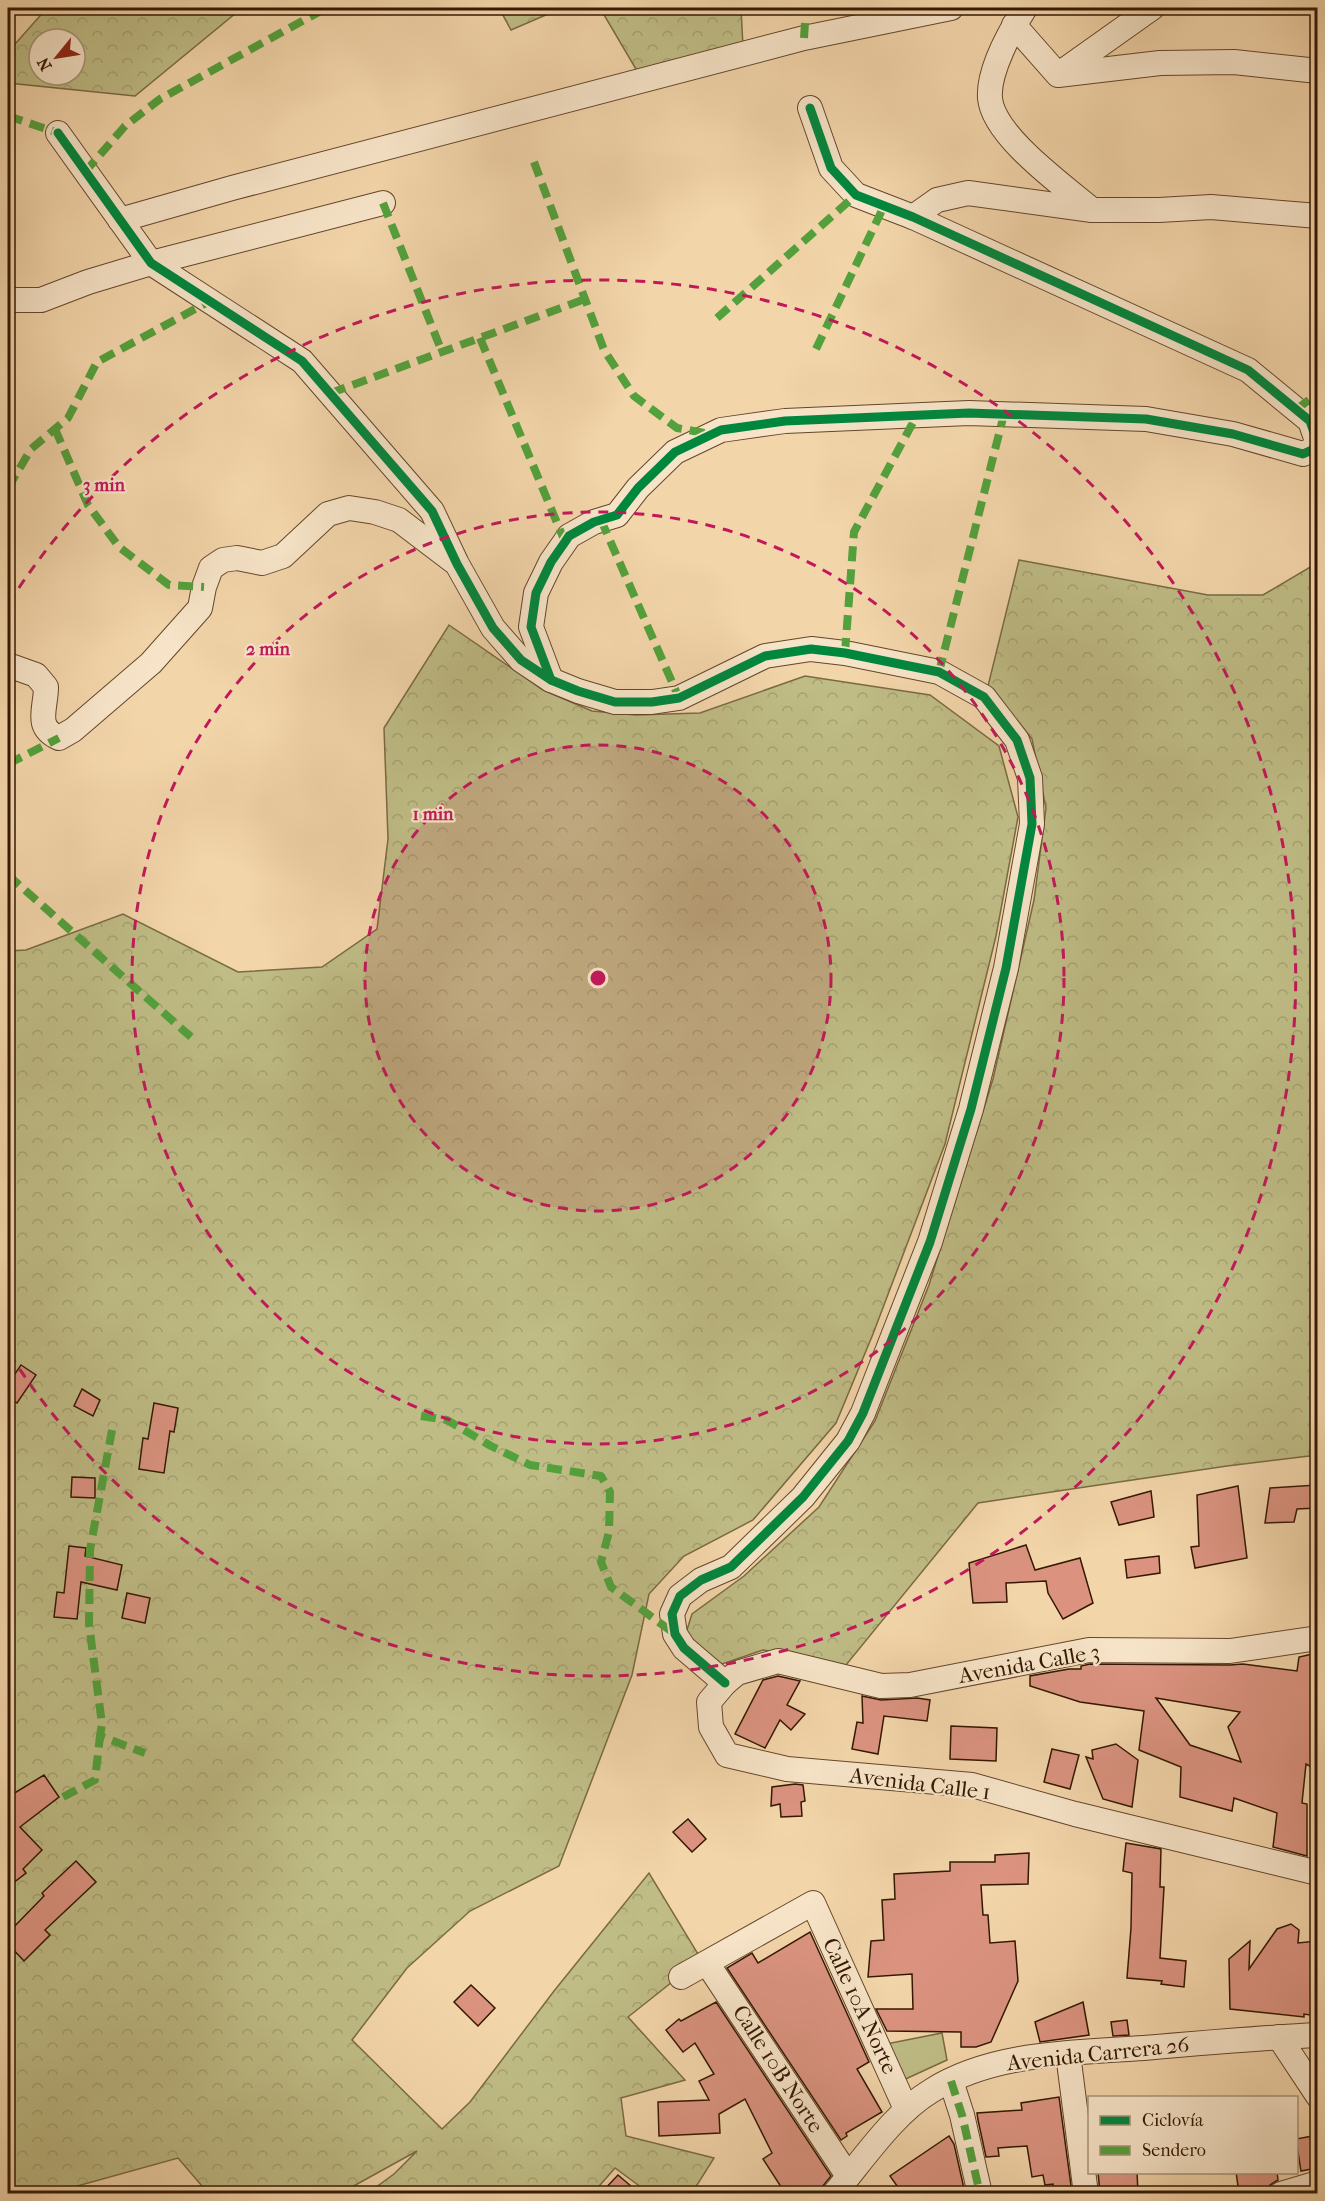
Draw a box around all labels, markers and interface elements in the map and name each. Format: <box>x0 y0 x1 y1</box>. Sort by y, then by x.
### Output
north arrow <box>27 27 87 87</box>
text: N <box>33 53 56 74</box>
text: 3 min <box>83 475 126 496</box>
text: 2 min <box>246 639 290 660</box>
text: 1 min <box>412 804 454 825</box>
centre of rings <box>588 968 608 988</box>
street label: Avenida Calle 3 <box>955 1639 1102 1689</box>
street label: Avenida Calle 1 <box>847 1762 992 1806</box>
street label: Calle 10A Norte <box>817 1934 903 2078</box>
street label: Calle 10B Norte <box>727 2000 829 2138</box>
street label: Avenida Carrera 26 <box>1005 2031 1191 2077</box>
legend <box>1088 2096 1298 2174</box>
text: Ciclovía <box>1142 2110 1204 2131</box>
text: Sendero <box>1142 2140 1206 2161</box>

